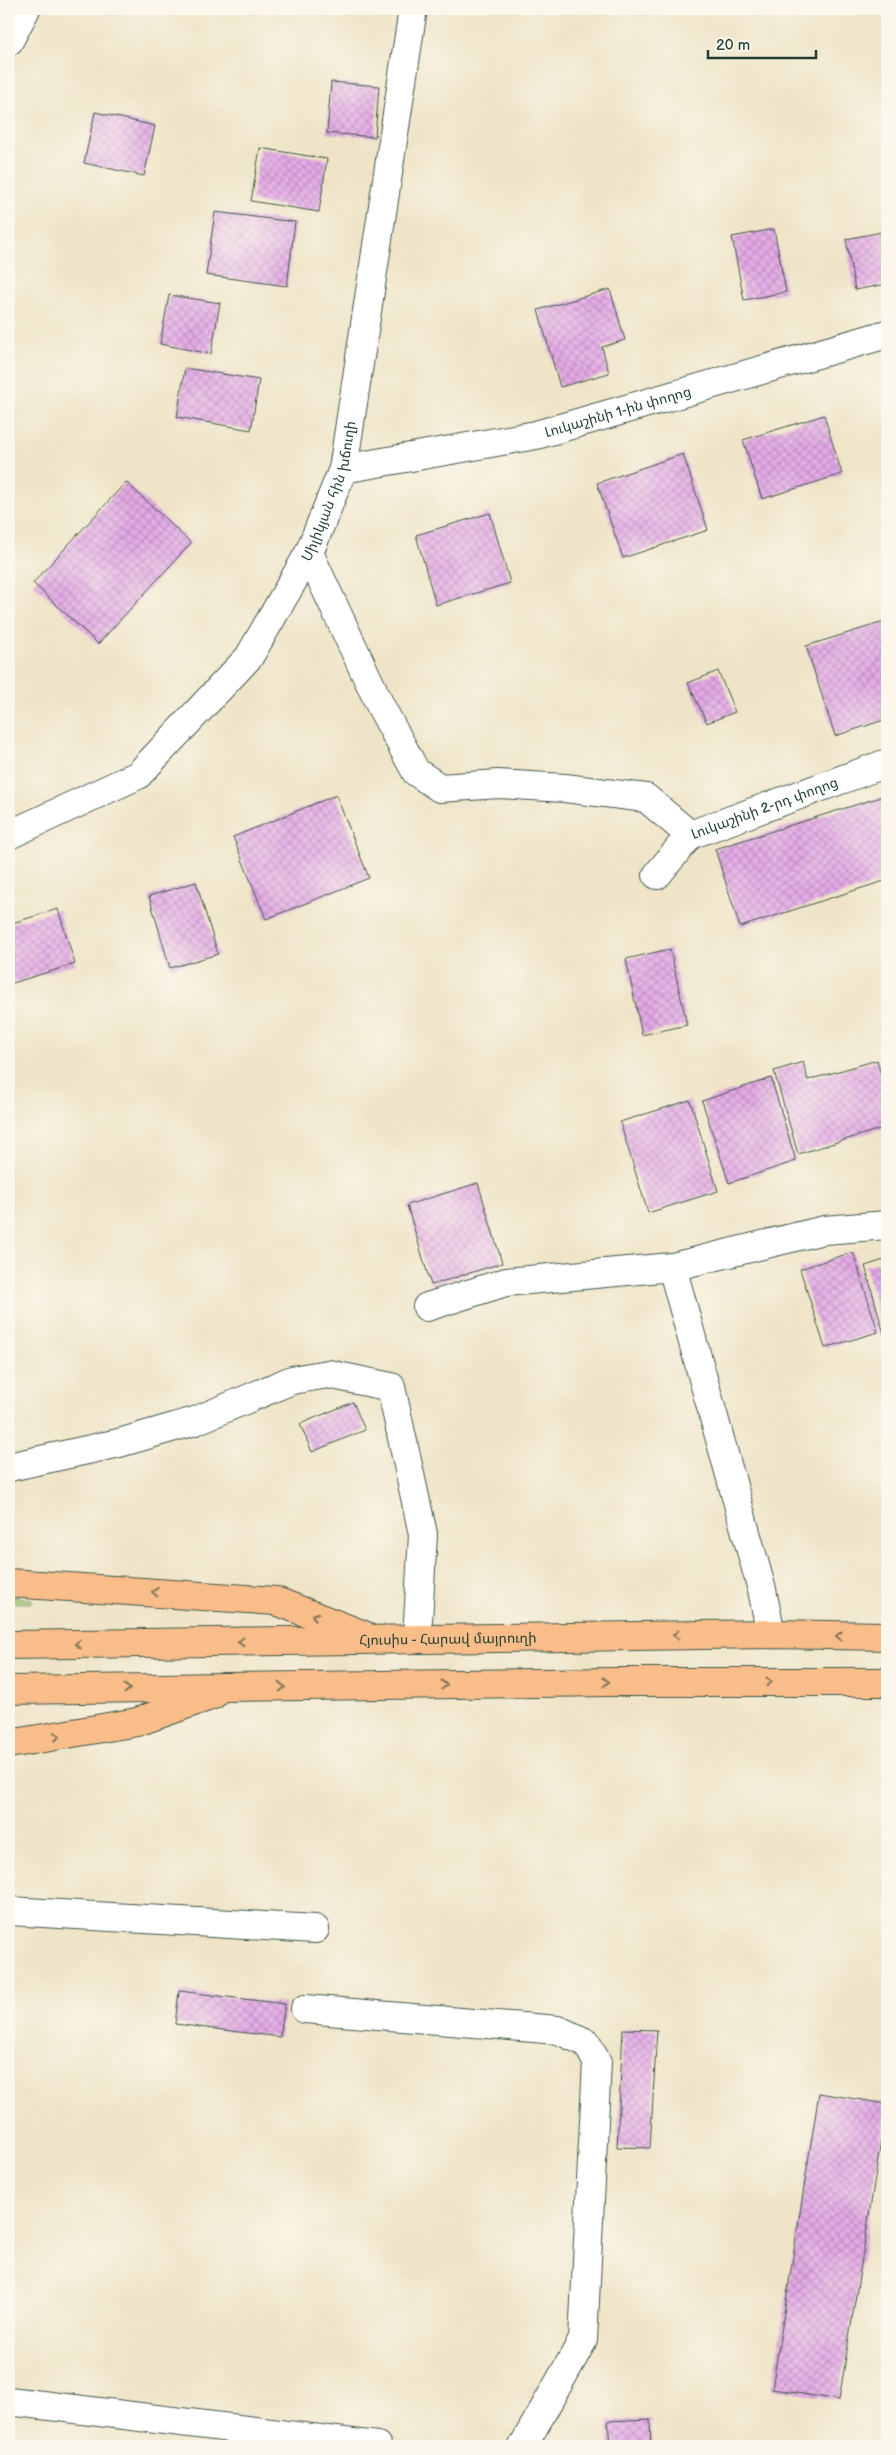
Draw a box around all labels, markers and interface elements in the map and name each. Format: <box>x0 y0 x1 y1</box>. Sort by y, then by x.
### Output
scale bar <box>708 28 816 60</box>
text: 20 m <box>716 36 750 55</box>
street label: Լուկաշինի 1-ին փողոց <box>542 382 693 441</box>
street label: Սիլիկյան հին խճուղի <box>298 420 359 564</box>
street label: Լուկաշինի 2-րդ փողոց <box>689 773 840 842</box>
one-way arrow <box>151 1587 159 1598</box>
one-way arrow <box>311 1612 320 1622</box>
street label: Հյուսիս - Հարավ մայրուղի <box>359 1629 537 1648</box>
one-way arrow <box>672 1630 680 1640</box>
one-way arrow <box>834 1630 842 1641</box>
one-way arrow <box>236 1637 244 1647</box>
one-way arrow <box>74 1639 82 1649</box>
one-way arrow <box>603 1677 611 1687</box>
one-way arrow <box>766 1677 773 1687</box>
one-way arrow <box>440 1679 448 1690</box>
one-way arrow <box>278 1682 286 1692</box>
one-way arrow <box>124 1684 132 1694</box>
one-way arrow <box>52 1731 61 1741</box>

